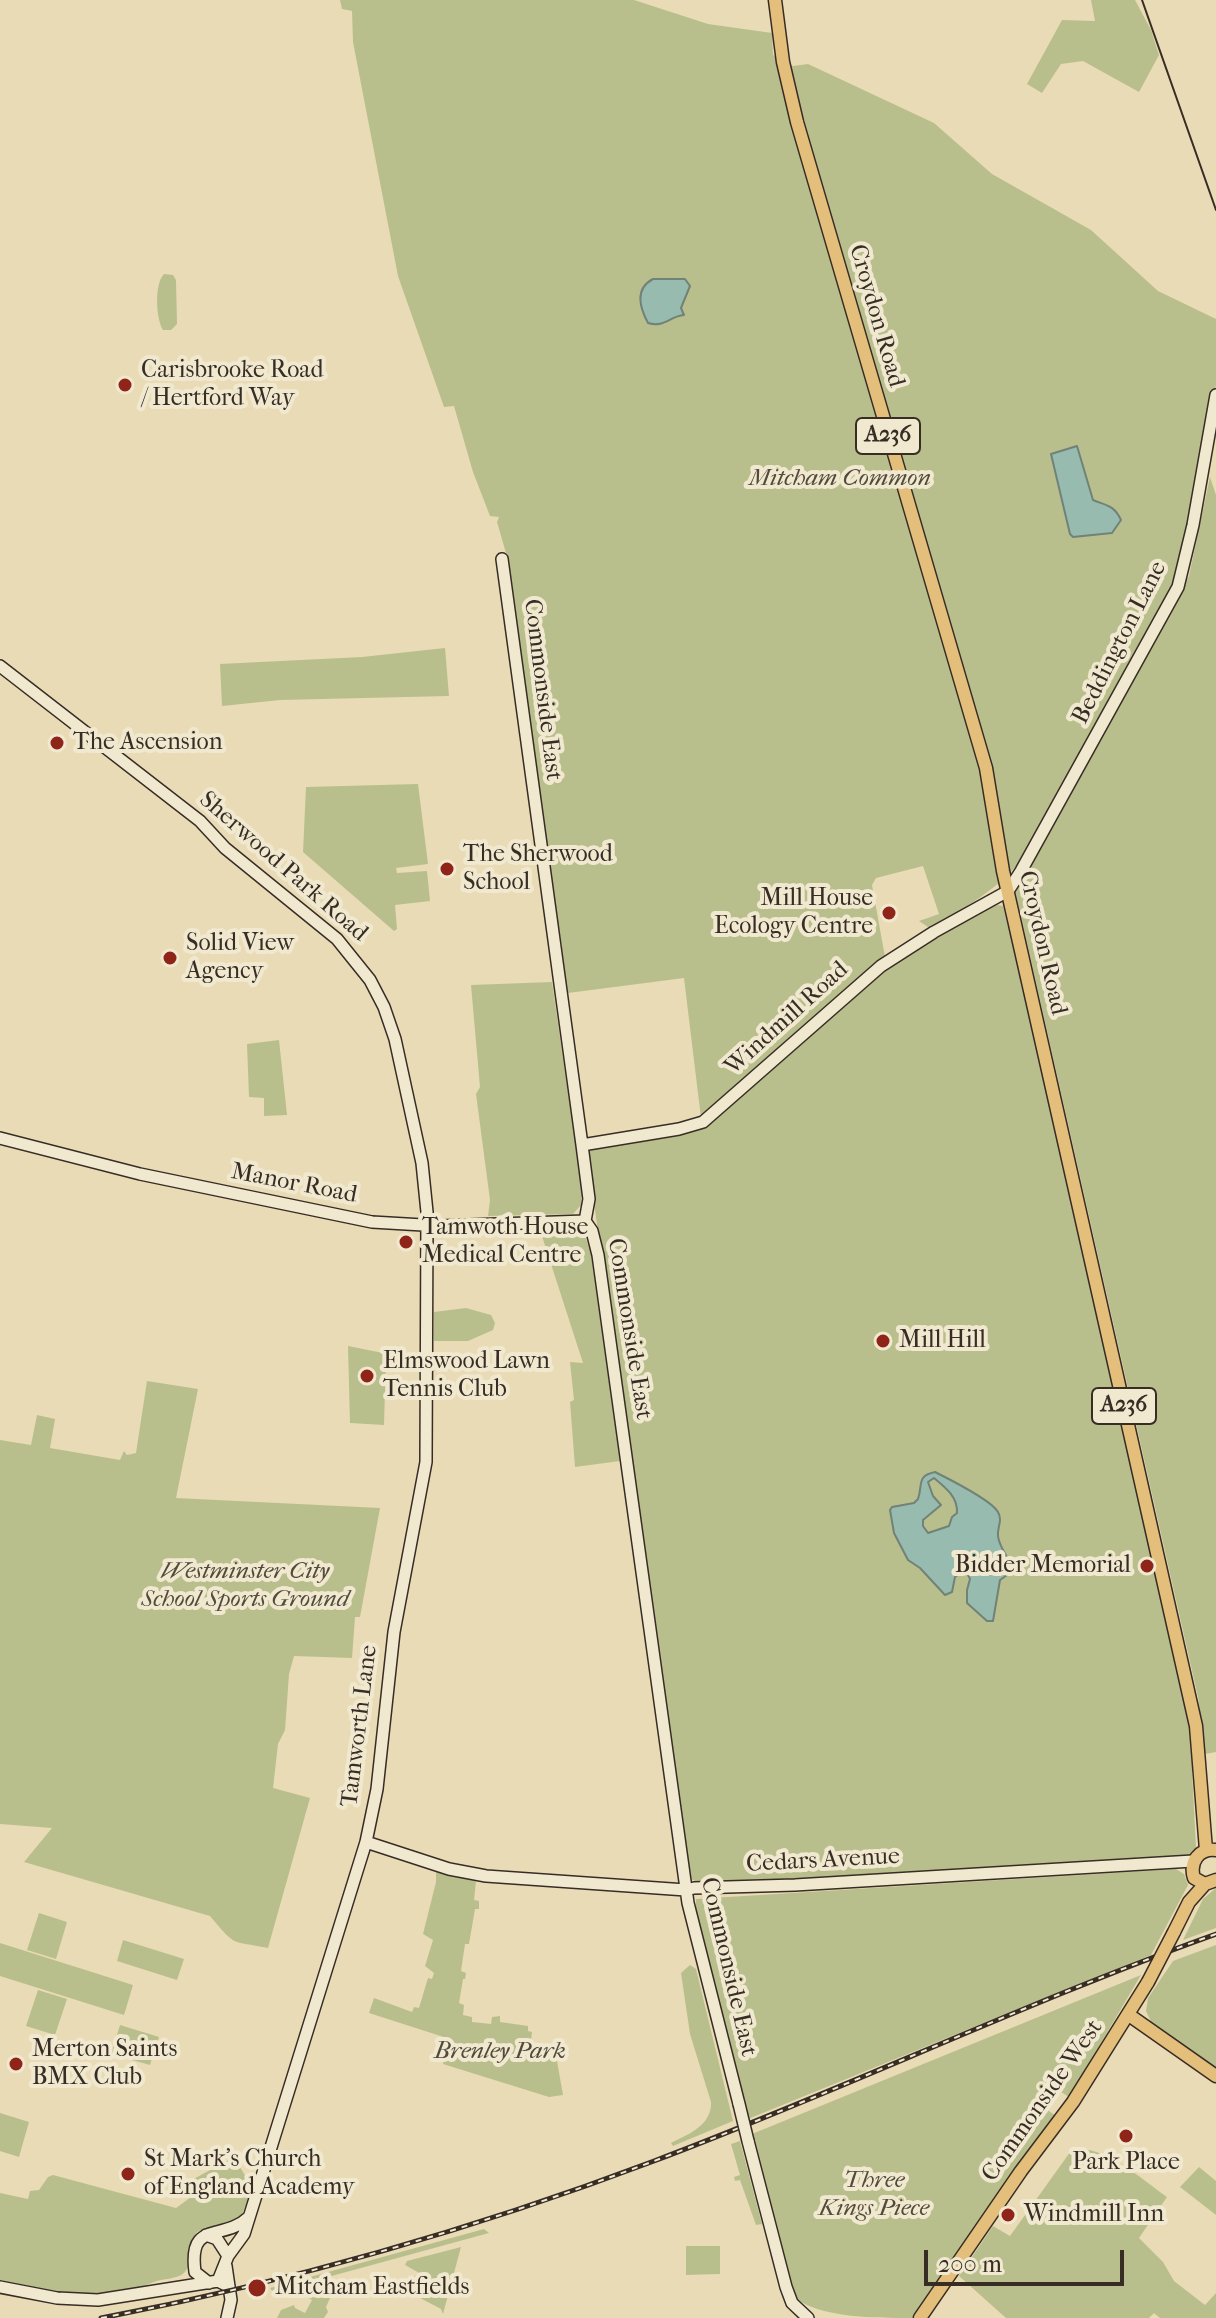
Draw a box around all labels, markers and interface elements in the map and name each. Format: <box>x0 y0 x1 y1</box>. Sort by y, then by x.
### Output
street label: Croydon Road <box>842 241 910 391</box>
place label: Carisbrooke Road / Hertford Way <box>141 357 324 413</box>
marker: Carisbrooke Road / Hertford Way <box>116 376 134 394</box>
road number: A236 <box>856 418 920 454</box>
park label: Mitcham Common <box>749 465 931 493</box>
street label: Beddington Lane <box>1067 557 1173 729</box>
street label: Commonside East <box>517 597 567 783</box>
place label: The Ascension <box>73 729 223 757</box>
marker: The Ascension <box>48 734 66 752</box>
street label: Sherwood Park Road <box>193 786 373 948</box>
place label: The Sherwood School <box>463 841 613 897</box>
marker: The Sherwood School <box>438 860 456 878</box>
street label: Croydon Road <box>1011 868 1073 1018</box>
place label: Mill House Ecology Centre <box>714 885 873 941</box>
marker: Mill House Ecology Centre <box>880 904 898 922</box>
place label: Solid View Agency <box>186 930 294 986</box>
marker: Solid View Agency <box>161 949 179 967</box>
street label: Windmill Road <box>719 956 855 1082</box>
street label: Manor Road <box>229 1158 359 1210</box>
place label: Tamwoth House Medical Centre <box>422 1214 588 1270</box>
marker: Tamwoth House Medical Centre <box>397 1233 415 1251</box>
street label: Commonside East <box>600 1236 658 1422</box>
place label: Mill Hill <box>899 1327 986 1355</box>
marker: Mill Hill <box>874 1332 892 1350</box>
place label: Elmswood Lawn Tennis Club <box>383 1348 550 1404</box>
marker: Elmswood Lawn Tennis Club <box>358 1367 376 1385</box>
road number: A236 <box>1092 1388 1156 1424</box>
place label: Bidder Memorial <box>955 1552 1131 1580</box>
marker: Bidder Memorial <box>1138 1557 1156 1575</box>
park label: Westminster City School Sports Ground <box>141 1558 349 1614</box>
street label: Tamworth Lane <box>336 1643 384 1809</box>
street label: Cedars Avenue <box>745 1843 901 1879</box>
street label: Commonside East <box>693 1875 763 2059</box>
street label: Commonside West <box>976 2014 1110 2188</box>
place label: Merton Saints BMX Club <box>32 2036 177 2092</box>
park label: Brenley Park <box>434 2038 566 2066</box>
marker: Merton Saints BMX Club <box>7 2055 25 2073</box>
marker: Park Place <box>1117 2127 1135 2145</box>
place label: St Mark's Church of England Academy <box>144 2146 354 2202</box>
place label: Park Place <box>1072 2149 1180 2177</box>
marker: St Mark's Church of England Academy <box>119 2165 137 2183</box>
park label: Three Kings Piece <box>819 2167 929 2223</box>
place label: Windmill Inn <box>1024 2201 1164 2229</box>
marker: Windmill Inn <box>999 2206 1017 2224</box>
scale bar <box>928 2234 1128 2284</box>
text: 200 m <box>938 2250 1002 2278</box>
place label: Mitcham Eastfields <box>275 2274 469 2302</box>
marker: Mitcham Eastfields <box>246 2277 268 2299</box>

